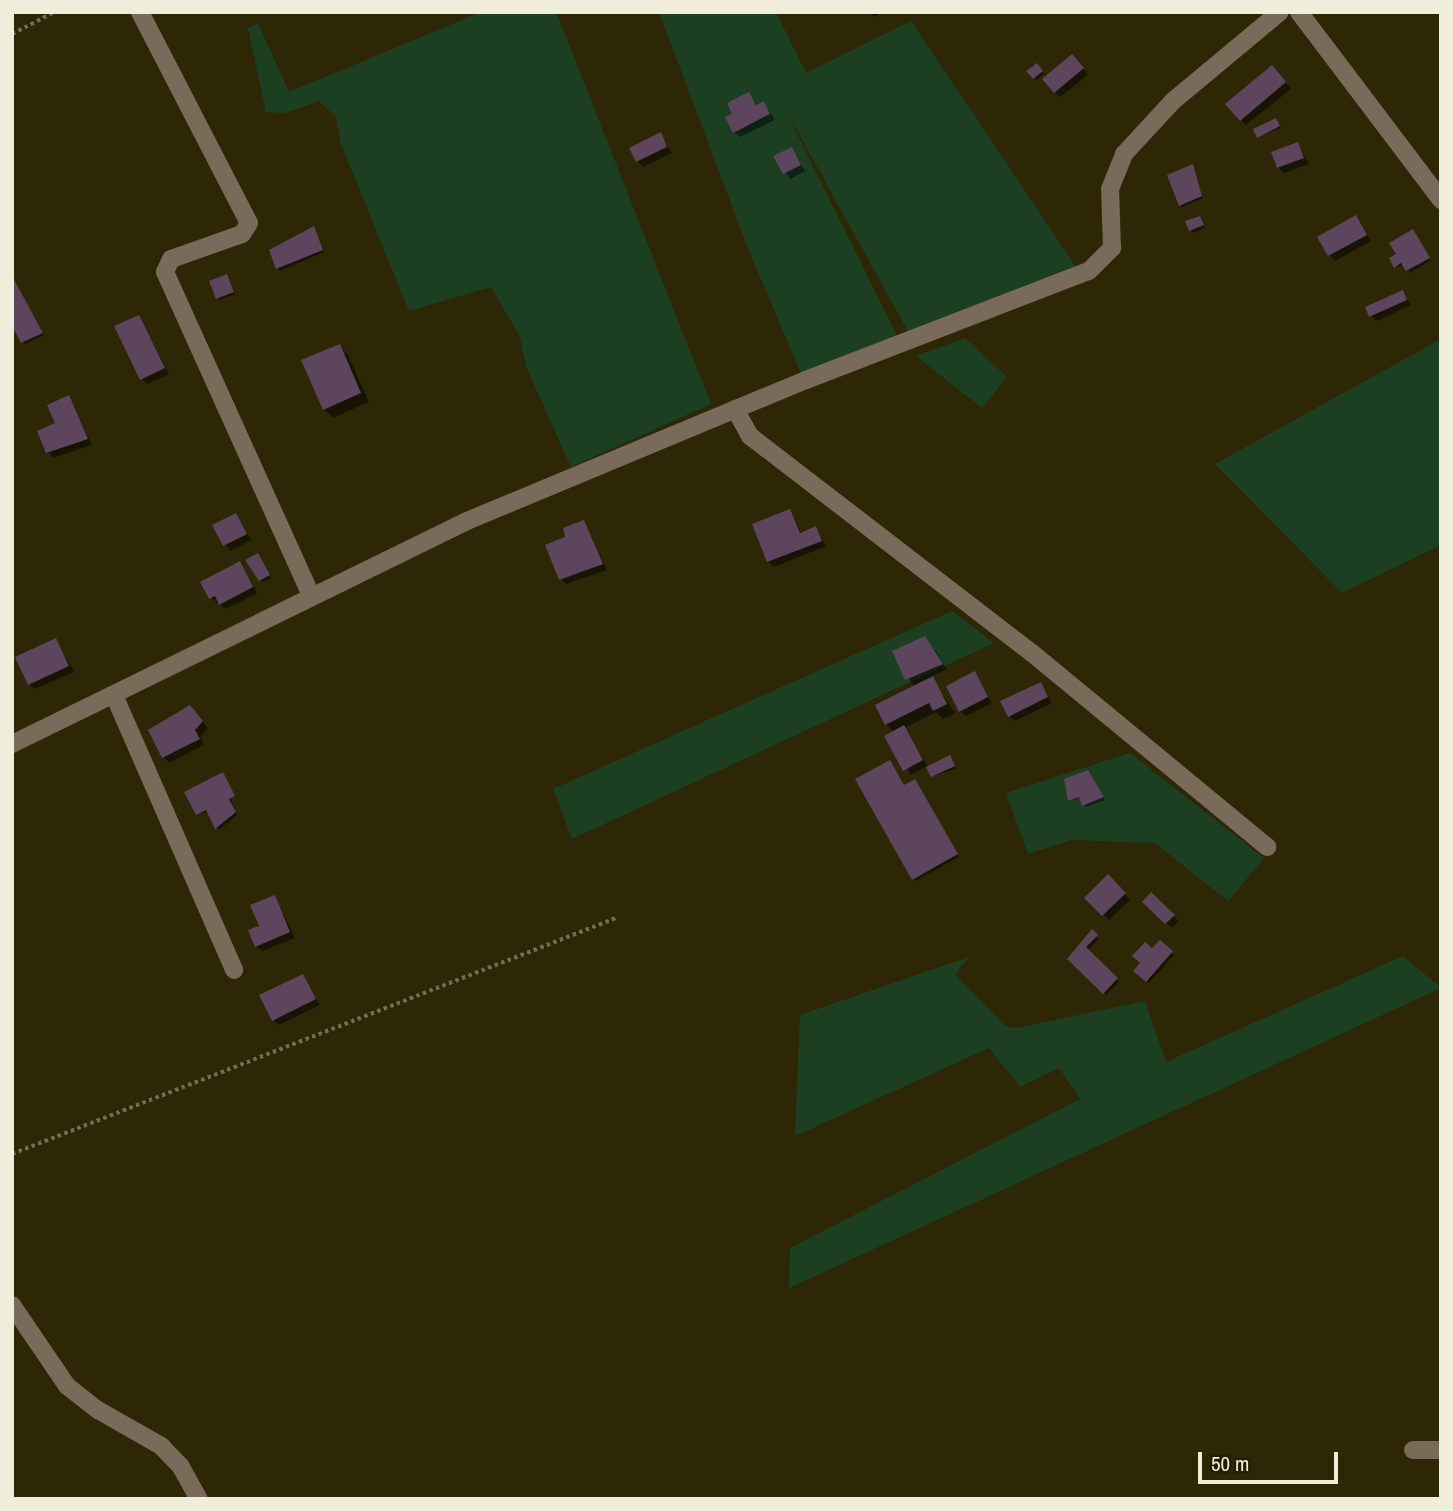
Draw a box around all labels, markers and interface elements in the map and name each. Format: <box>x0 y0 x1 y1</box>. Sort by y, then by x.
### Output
scale bar <box>1201 1438 1341 1482</box>
text: 50 m <box>1211 1449 1249 1478</box>

